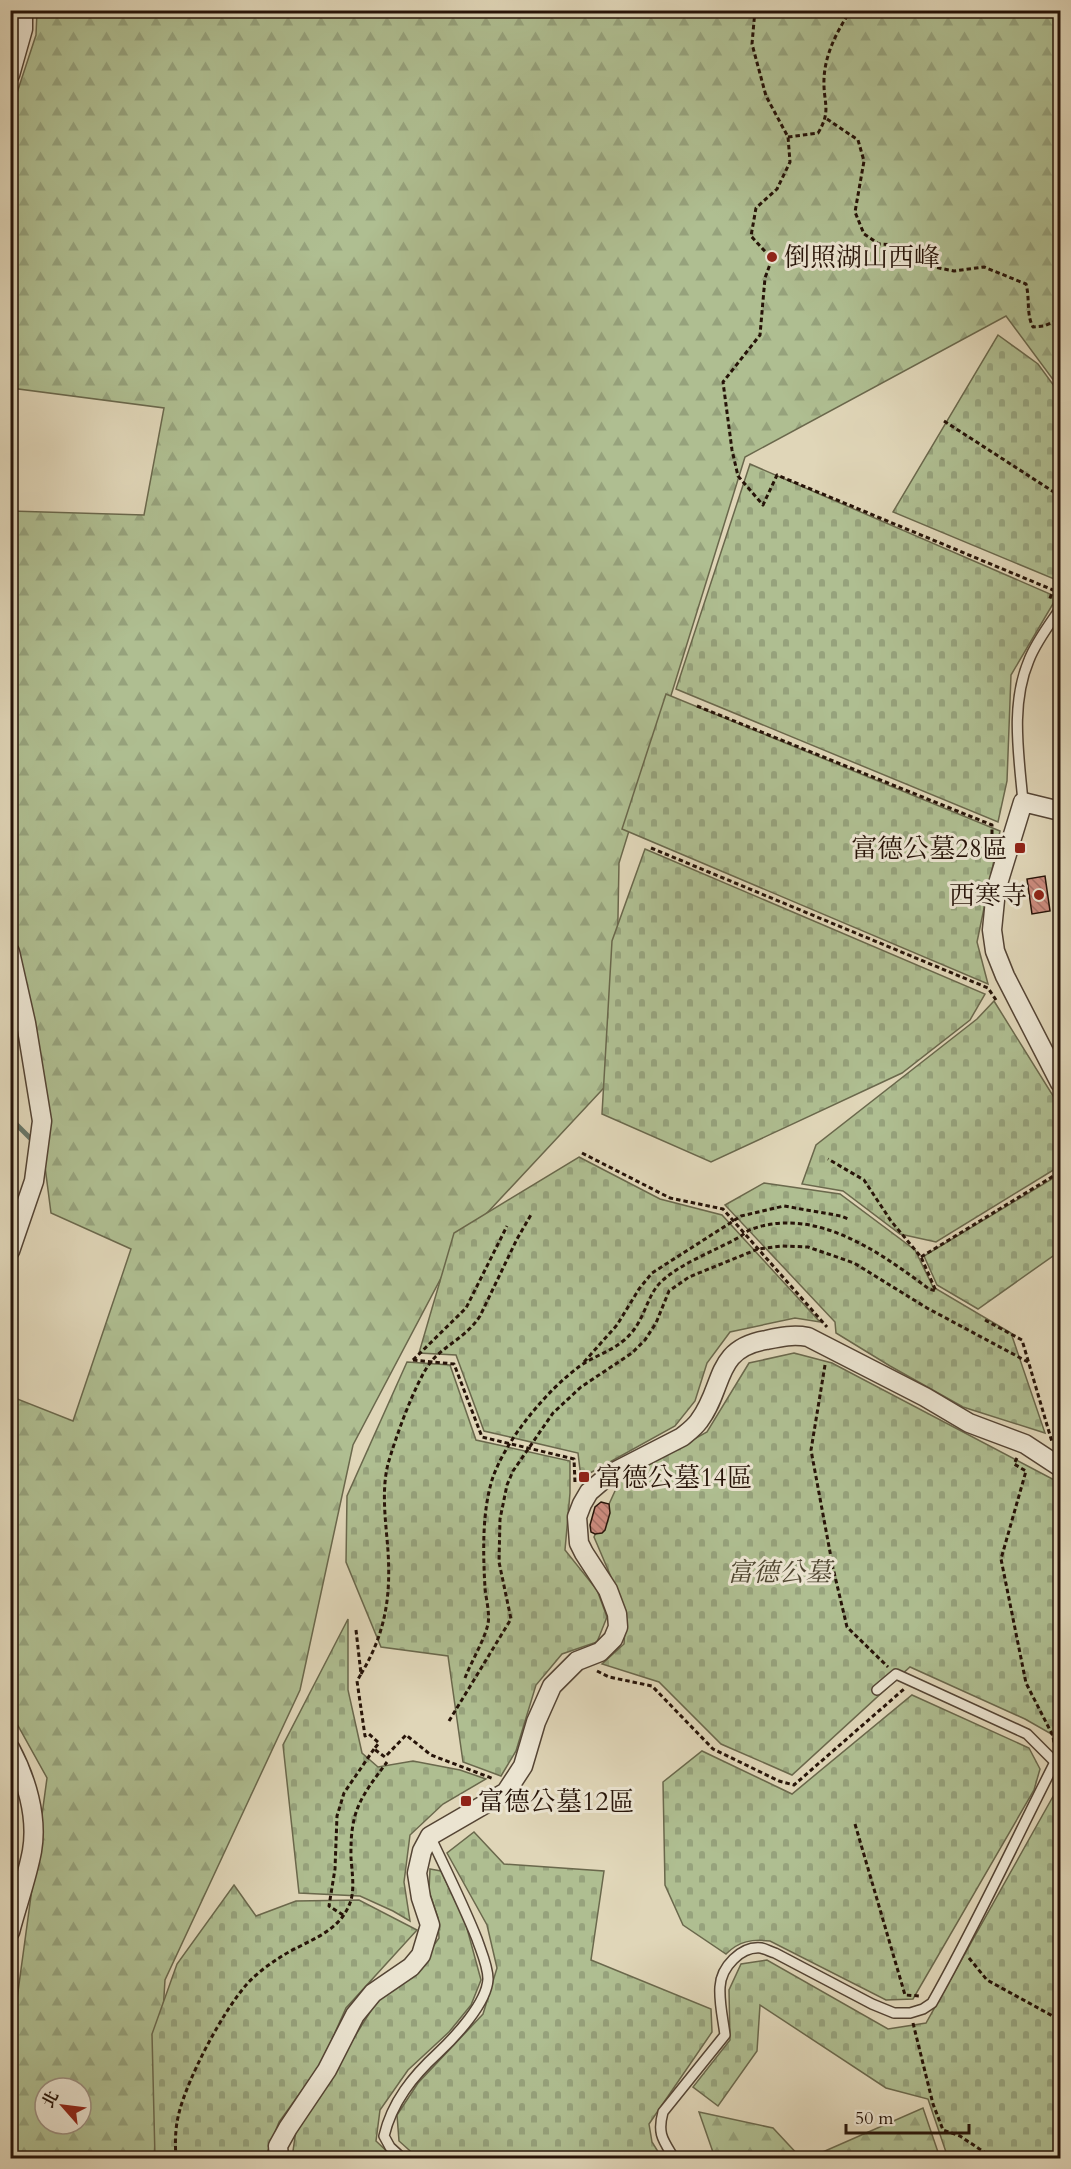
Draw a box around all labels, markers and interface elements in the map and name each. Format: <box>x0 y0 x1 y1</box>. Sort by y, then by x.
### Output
place label: 倒照湖山西峰 <box>784 240 940 275</box>
marker: 倒照湖山西峰 <box>765 250 779 264</box>
place label: 富德公墓28區 <box>851 831 1008 866</box>
marker: 富德公墓28區 <box>1013 841 1027 855</box>
place label: 西寒寺 <box>949 878 1027 913</box>
marker: 西寒寺 <box>1032 888 1046 902</box>
place label: 富德公墓14區 <box>596 1460 753 1495</box>
marker: 富德公墓14區 <box>577 1470 591 1484</box>
park label: 富德公墓 <box>727 1555 835 1590</box>
place label: 富德公墓12區 <box>478 1784 635 1819</box>
marker: 富德公墓12區 <box>459 1794 473 1808</box>
north arrow <box>33 2076 93 2136</box>
text: 北 <box>37 2087 64 2112</box>
scale bar <box>846 2097 969 2135</box>
text: 50 m <box>855 2106 894 2131</box>

